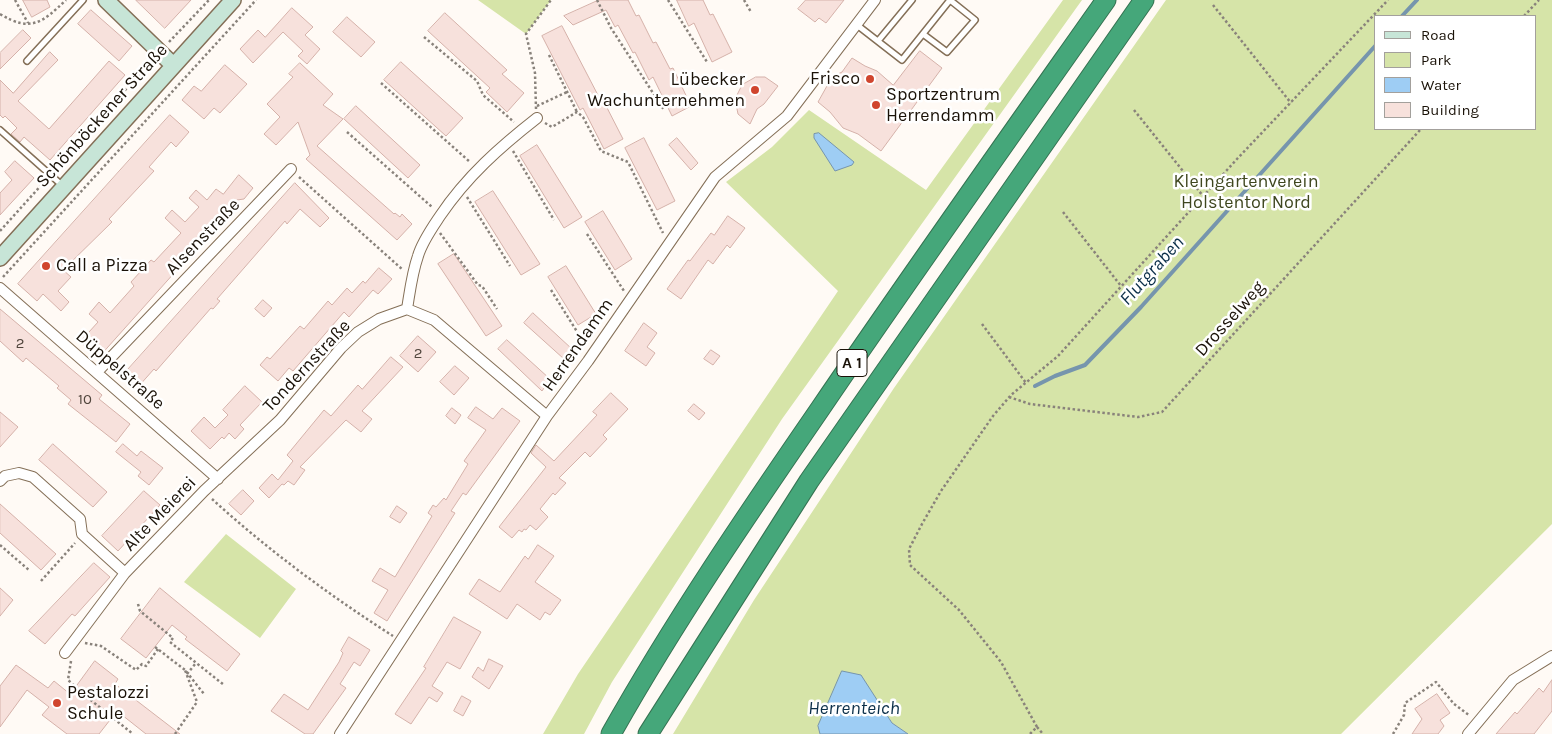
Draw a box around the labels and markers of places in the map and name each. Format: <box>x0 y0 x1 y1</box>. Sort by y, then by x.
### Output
place label: Frisco <box>810 68 860 90</box>
place label: Lübecker Wachunternehmen <box>587 69 745 112</box>
marker: Frisco <box>864 73 876 85</box>
marker: Lübecker Wachunternehmen <box>749 84 761 96</box>
place label: Sportzentrum Herrendamm <box>886 84 1000 126</box>
marker: Sportzentrum Herrendamm <box>870 99 882 111</box>
place label: Call a Pizza <box>56 255 148 277</box>
marker: Call a Pizza <box>40 260 52 272</box>
place label: Pestalozzi Schule <box>67 682 150 724</box>
marker: Pestalozzi Schule <box>51 697 63 709</box>

